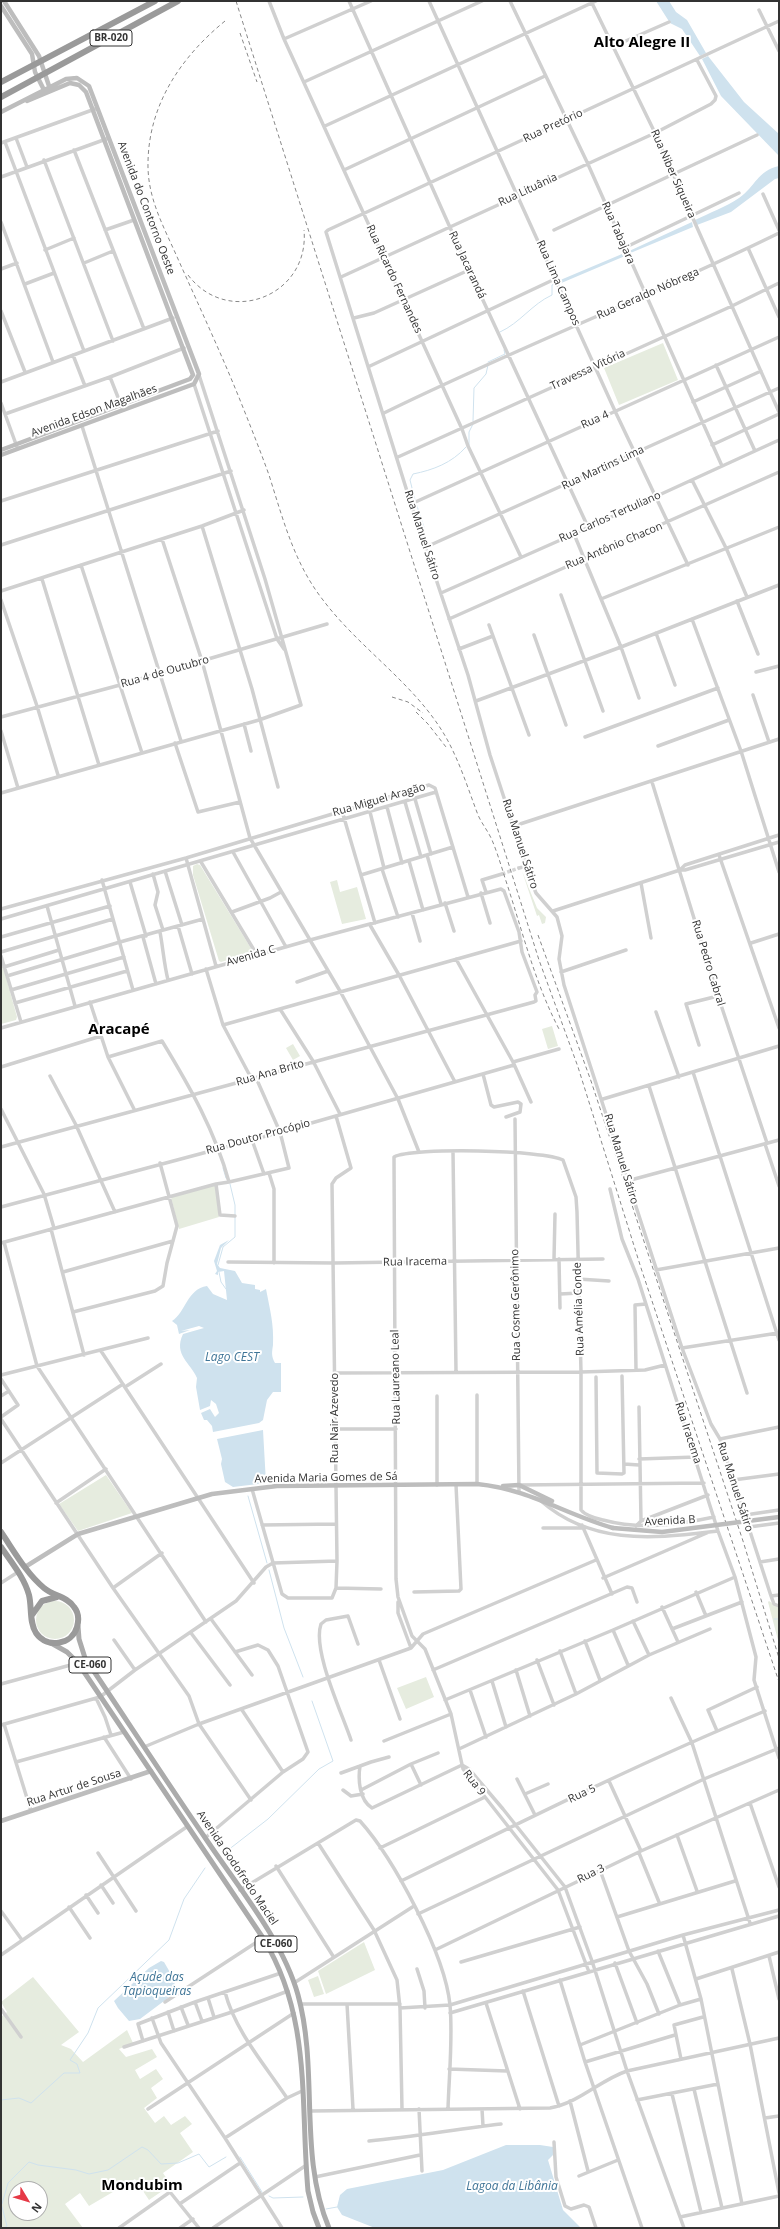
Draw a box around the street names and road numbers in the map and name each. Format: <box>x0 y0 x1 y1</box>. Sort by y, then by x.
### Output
road number: BR-020 <box>90 30 132 46</box>
street label: Rua Pretório <box>521 106 585 146</box>
street label: Rua Niber Siqueira <box>648 128 698 220</box>
street label: Avenida do Contorno Oeste <box>114 140 178 276</box>
street label: Rua Lituânia <box>496 171 560 209</box>
street label: Rua Tabajara <box>598 200 638 266</box>
street label: Rua Ricardo Fernandes <box>363 223 425 335</box>
street label: Rua Jacarandá <box>446 229 488 301</box>
street label: Rua Lima Campos <box>533 238 583 328</box>
street label: Rua Geraldo Nóbrega <box>595 265 701 323</box>
street label: Travessa Vitória <box>548 347 628 393</box>
street label: Avenida Edson Magalhães <box>29 382 159 440</box>
street label: Rua 4 <box>579 408 611 432</box>
street label: Rua Martins Lima <box>560 443 646 493</box>
street label: Rua Manuel Sátiro <box>401 488 443 582</box>
street label: Rua Carlos Tertuliano <box>557 489 663 545</box>
street label: Rua Antônio Chacon <box>563 520 665 572</box>
street label: Rua 4 de Outubro <box>119 653 211 691</box>
street label: Rua Miguel Aragão <box>331 780 427 820</box>
street label: Rua Manuel Sátiro <box>499 797 541 891</box>
street label: Rua Pedro Cabral <box>689 918 727 1008</box>
street label: Avenida C <box>225 943 277 969</box>
street label: Rua Ana Brito <box>234 1057 306 1089</box>
street label: Rua Manuel Sátiro <box>601 1112 641 1206</box>
street label: Rua Doutor Procópio <box>204 1117 312 1157</box>
street label: Rua Cosme Gerônimo <box>508 1249 524 1361</box>
street label: Rua Iracema <box>383 1255 447 1269</box>
street label: Rua Amélia Conde <box>571 1262 587 1356</box>
street label: Rua Laureano Leal <box>389 1329 403 1425</box>
street label: Rua Nair Azevedo <box>328 1373 342 1463</box>
street label: Rua Iracema <box>672 1401 704 1465</box>
street label: Rua Manuel Sátiro <box>714 1440 756 1534</box>
street label: Avenida Maria Gomes de Sá <box>254 1470 398 1486</box>
street label: Avenida B <box>644 1513 696 1529</box>
road number: CE-060 <box>69 1657 111 1673</box>
street label: Rua Artur de Sousa <box>25 1767 123 1809</box>
street label: Rua 9 <box>460 1768 488 1798</box>
street label: Rua 5 <box>566 1782 598 1806</box>
street label: Avenida Godofredo Maciel <box>194 1808 280 1928</box>
street label: Rua 3 <box>575 1862 607 1886</box>
road number: CE-060 <box>255 1936 297 1952</box>

